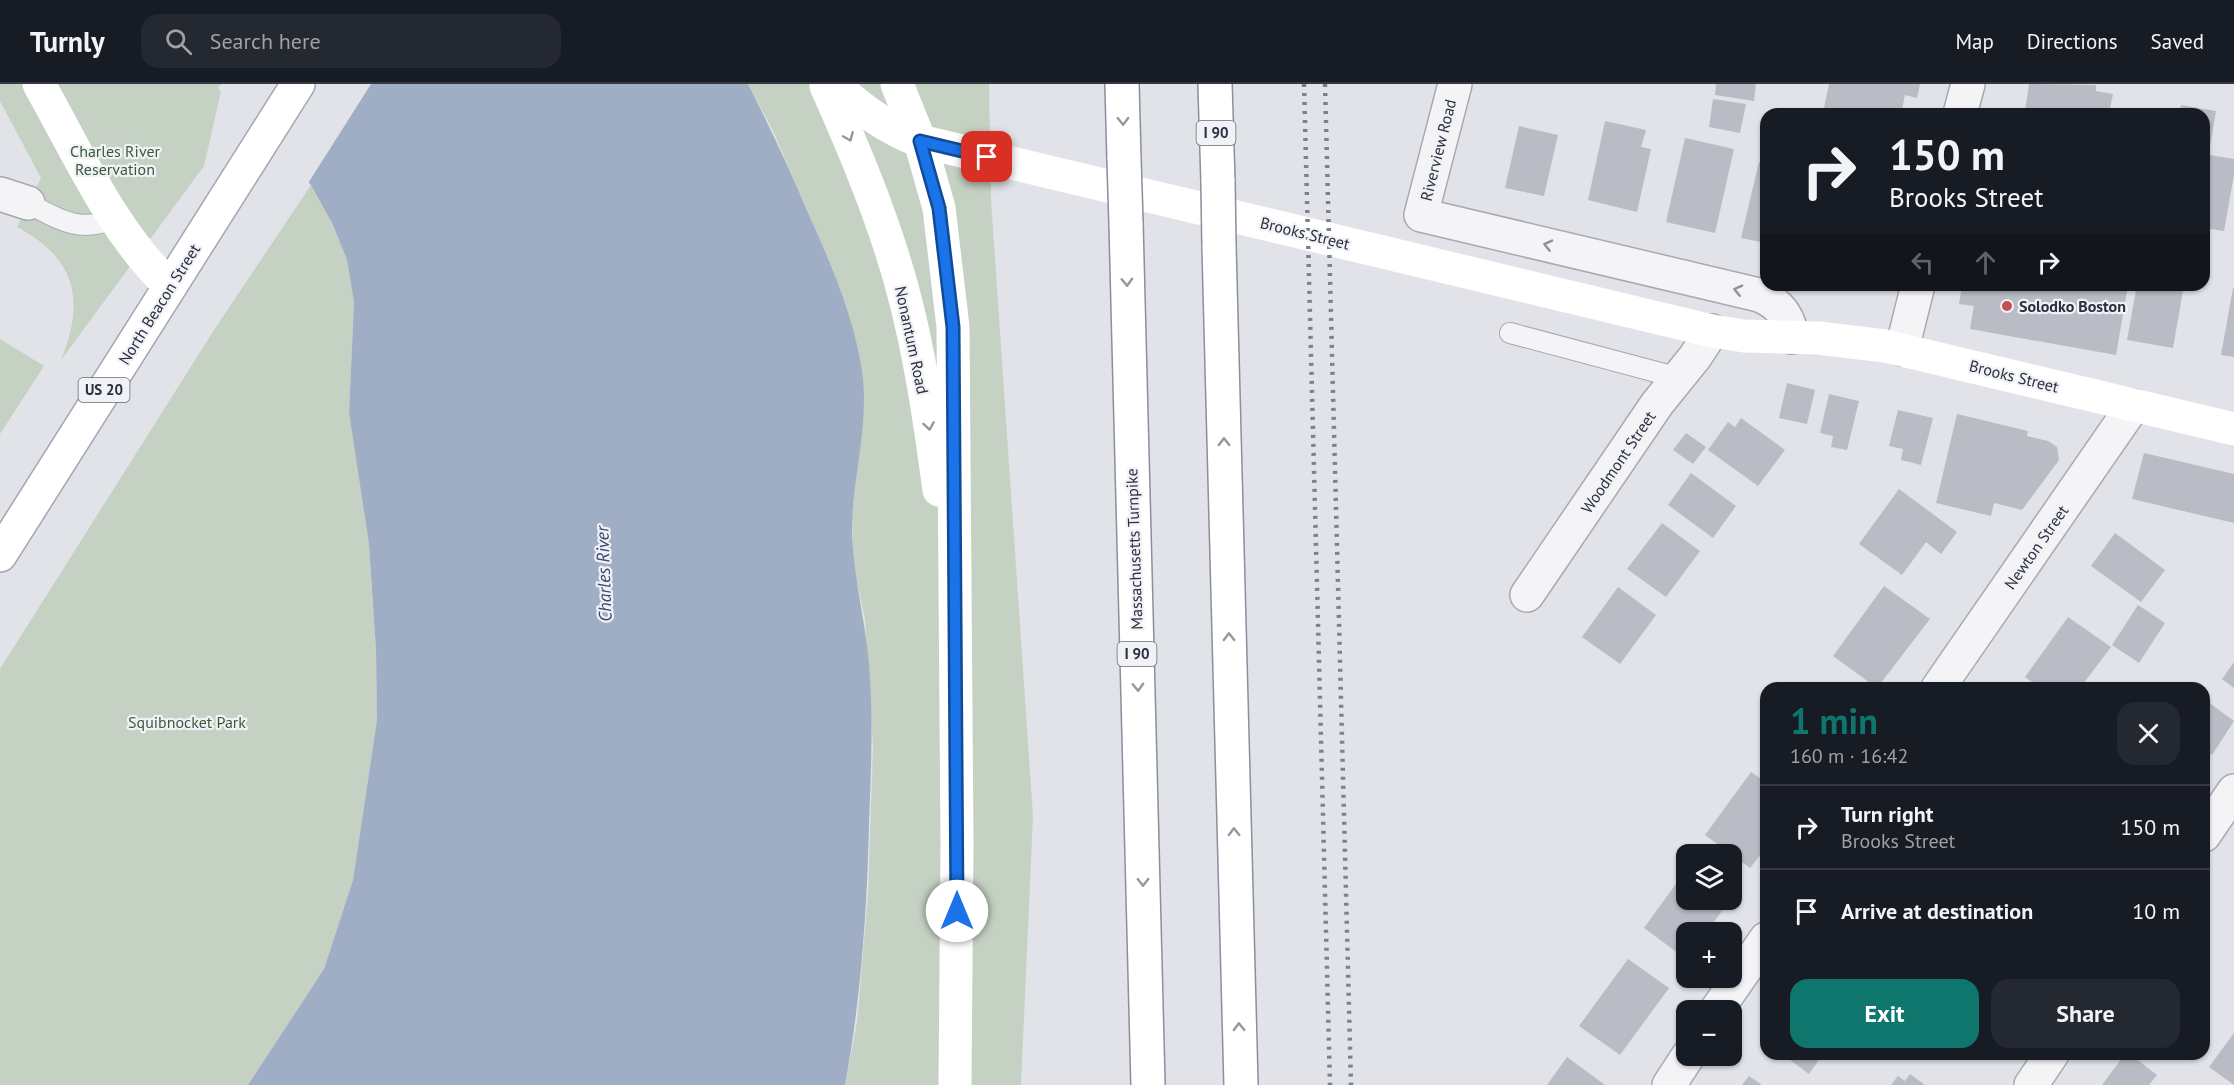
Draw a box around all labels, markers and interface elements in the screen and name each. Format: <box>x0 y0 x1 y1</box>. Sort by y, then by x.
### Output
search box <box>141 14 561 68</box>
text: Turnly <box>30 23 105 60</box>
icon: search <box>162 25 195 58</box>
text: Search here <box>210 27 321 55</box>
text: Map <box>1955 28 1994 55</box>
text: Directions <box>2027 28 2118 55</box>
text: Saved <box>2151 28 2204 55</box>
street label: Riverview Road <box>1416 97 1460 203</box>
one-way arrow <box>1117 117 1129 126</box>
road number: I 90 <box>1196 121 1236 145</box>
text: 150 m <box>1889 127 2005 182</box>
one-way arrow <box>841 131 853 142</box>
pin <box>961 131 1012 182</box>
icon: right <box>1790 132 1868 210</box>
icon: arrive <box>970 140 1003 173</box>
park label: Charles River Reservation <box>70 141 161 179</box>
text: Brooks Street <box>1889 180 2043 214</box>
street label: Brooks Street <box>1258 212 1352 254</box>
one-way arrow <box>1543 239 1553 252</box>
street label: North Beacon Street <box>114 240 204 368</box>
icon: left <box>1906 246 1939 279</box>
icon: ahead <box>1969 246 2002 279</box>
icon: right <box>2032 246 2065 279</box>
one-way arrow <box>1121 277 1133 286</box>
street label: Nonantum Road <box>891 284 933 396</box>
one-way arrow <box>1733 284 1743 297</box>
place label: Solodko Boston <box>2019 296 2126 316</box>
marker: Solodko Boston <box>2000 299 2014 313</box>
street label: Brooks Street <box>1967 355 2061 397</box>
road number: US 20 <box>78 378 130 402</box>
street label: Woodmont Street <box>1576 407 1660 517</box>
one-way arrow <box>922 421 934 430</box>
one-way arrow <box>1218 437 1231 446</box>
street label: Massachusetts Turnpike <box>1121 468 1147 630</box>
street label: Newton Street <box>2000 501 2073 593</box>
water label: Charles River <box>590 525 617 622</box>
one-way arrow <box>1223 632 1236 641</box>
road number: I 90 <box>1118 642 1156 666</box>
one-way arrow <box>1132 682 1144 691</box>
text: 1 min <box>1790 697 1878 744</box>
button: close <box>2117 702 2180 765</box>
park label: Squibnocket Park <box>128 712 246 732</box>
text: 160 m · 16:42 <box>1790 743 1908 769</box>
text: Turn right <box>1841 800 1933 828</box>
icon: right <box>1790 811 1823 844</box>
text: 150 m <box>2120 813 2180 841</box>
one-way arrow <box>1228 827 1241 836</box>
text: Brooks Street <box>1841 828 1955 854</box>
map controls <box>1676 844 1742 1066</box>
button: layers <box>1676 844 1742 910</box>
one-way arrow <box>1137 877 1149 886</box>
position arrow <box>925 879 989 943</box>
icon: arrive <box>1790 895 1823 928</box>
text: Arrive at destination <box>1841 897 2033 925</box>
text: 10 m <box>2132 897 2180 925</box>
button: + <box>1676 922 1742 988</box>
button: Exit <box>1790 979 1979 1048</box>
button: Share <box>1991 979 2180 1048</box>
button: − <box>1676 1000 1742 1066</box>
one-way arrow <box>1233 1022 1246 1031</box>

